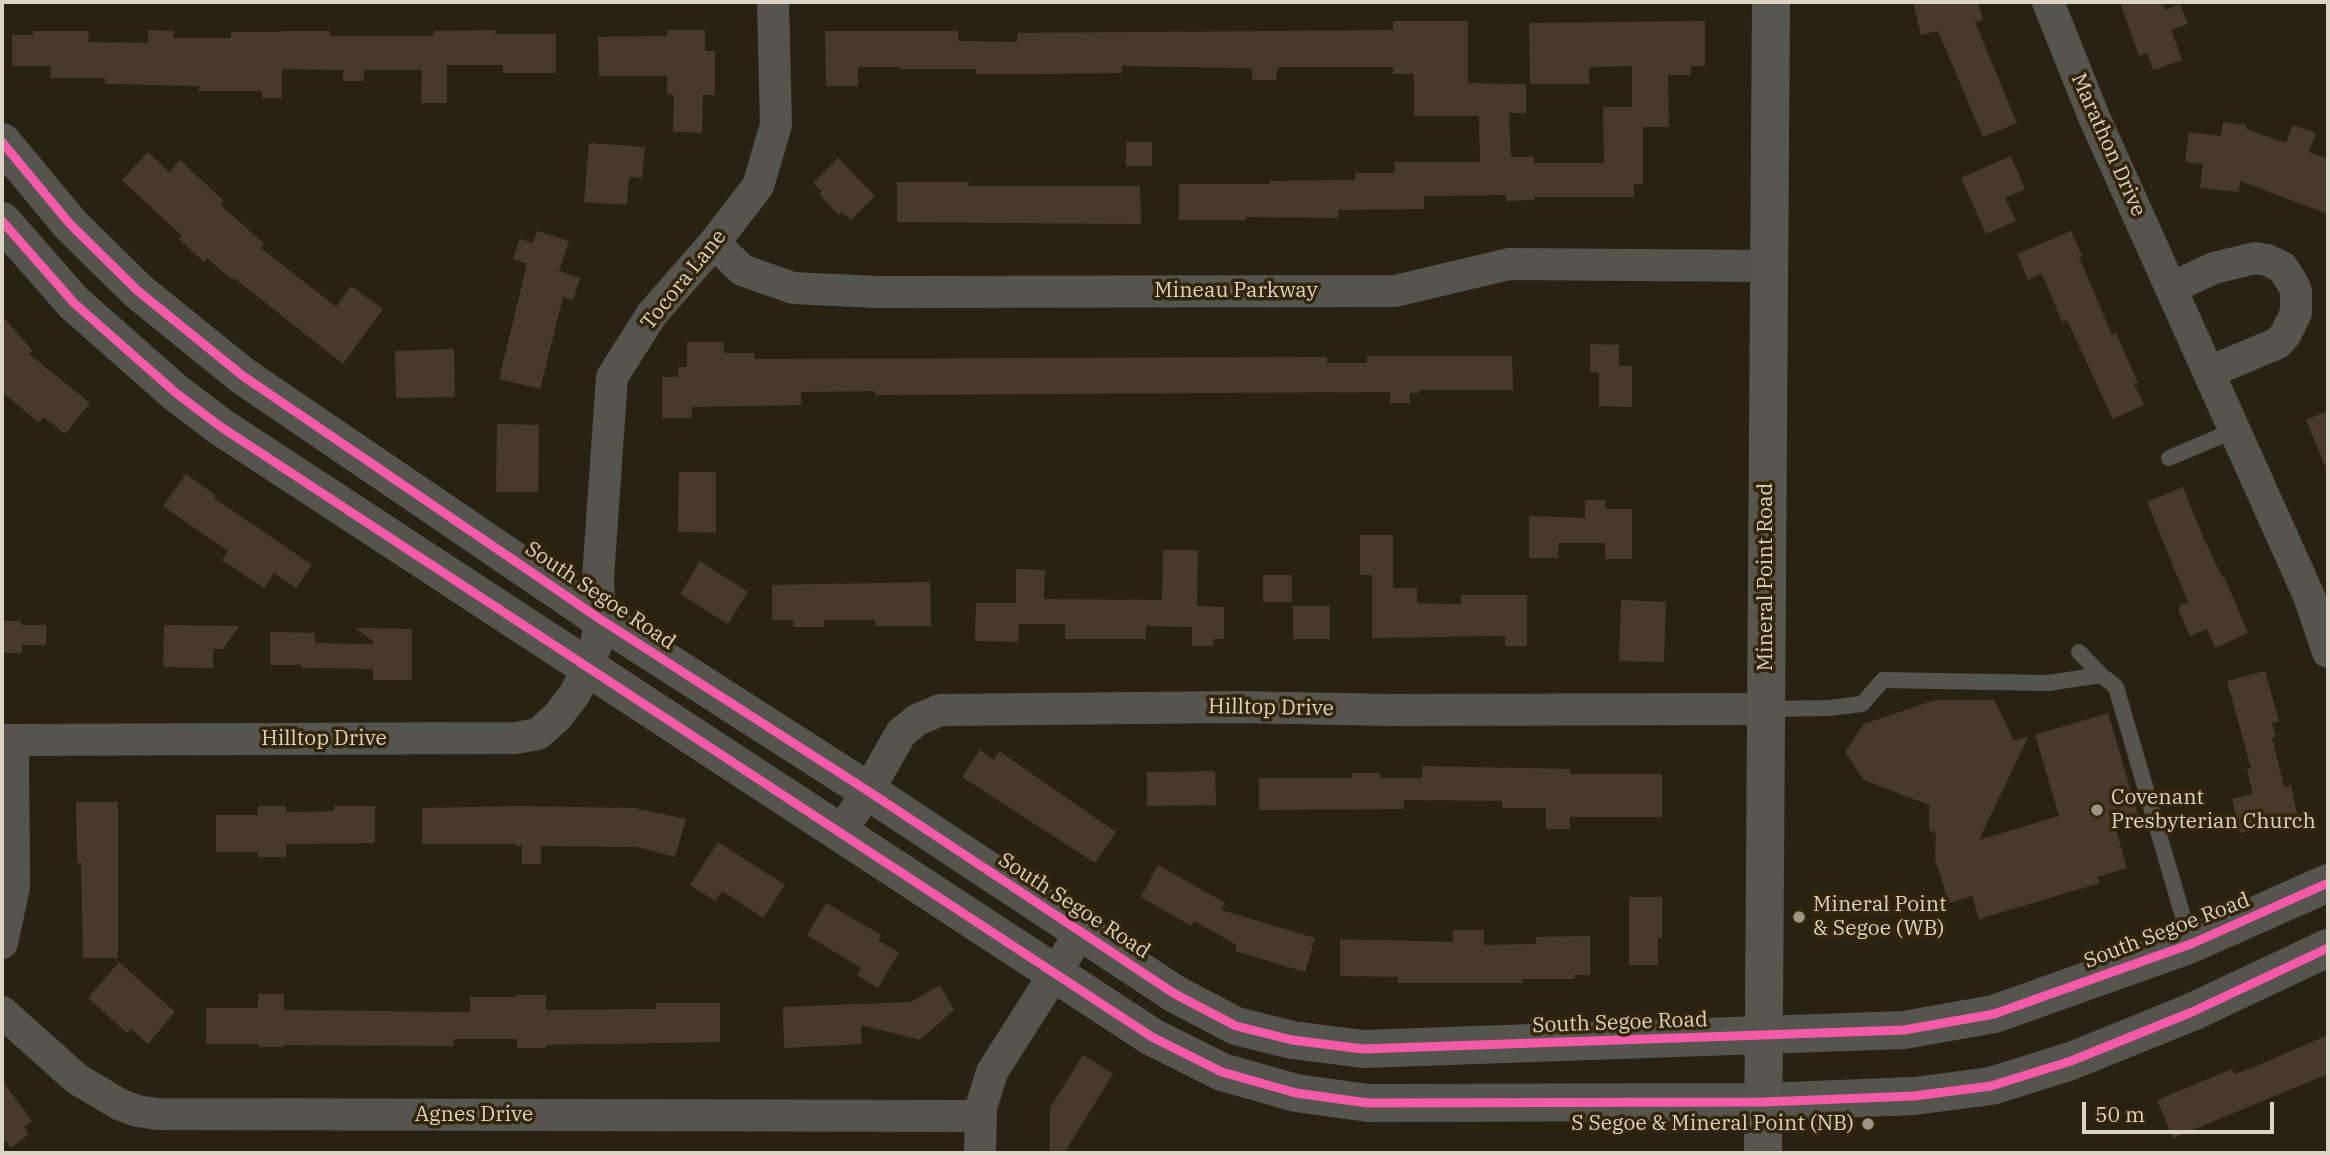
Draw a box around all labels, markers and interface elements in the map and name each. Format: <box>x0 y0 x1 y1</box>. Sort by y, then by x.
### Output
street label: Marathon Drive <box>2065 70 2151 220</box>
street label: Tocora Lane <box>636 225 732 335</box>
street label: Mineau Parkway <box>1154 278 1318 304</box>
street label: Mineral Point Road <box>1753 483 1779 671</box>
street label: South Segoe Road <box>520 536 680 656</box>
street label: Hilltop Drive <box>1208 694 1334 722</box>
street label: Hilltop Drive <box>261 726 387 752</box>
place label: Covenant Presbyterian Church <box>2111 785 2316 835</box>
marker: Covenant Presbyterian Church <box>2089 802 2105 818</box>
street label: South Segoe Road <box>993 848 1155 964</box>
street label: South Segoe Road <box>2080 888 2254 974</box>
place label: Mineral Point & Segoe (WB) <box>1813 892 1947 942</box>
marker: Mineral Point & Segoe (WB) <box>1791 909 1807 925</box>
street label: South Segoe Road <box>1532 1007 1708 1039</box>
scale bar <box>2085 1088 2278 1132</box>
text: 50 m <box>2095 1100 2145 1128</box>
street label: Agnes Drive <box>415 1102 533 1128</box>
place label: S Segoe & Mineral Point (NB) <box>1571 1111 1854 1137</box>
marker: S Segoe & Mineral Point (NB) <box>1860 1116 1876 1132</box>

